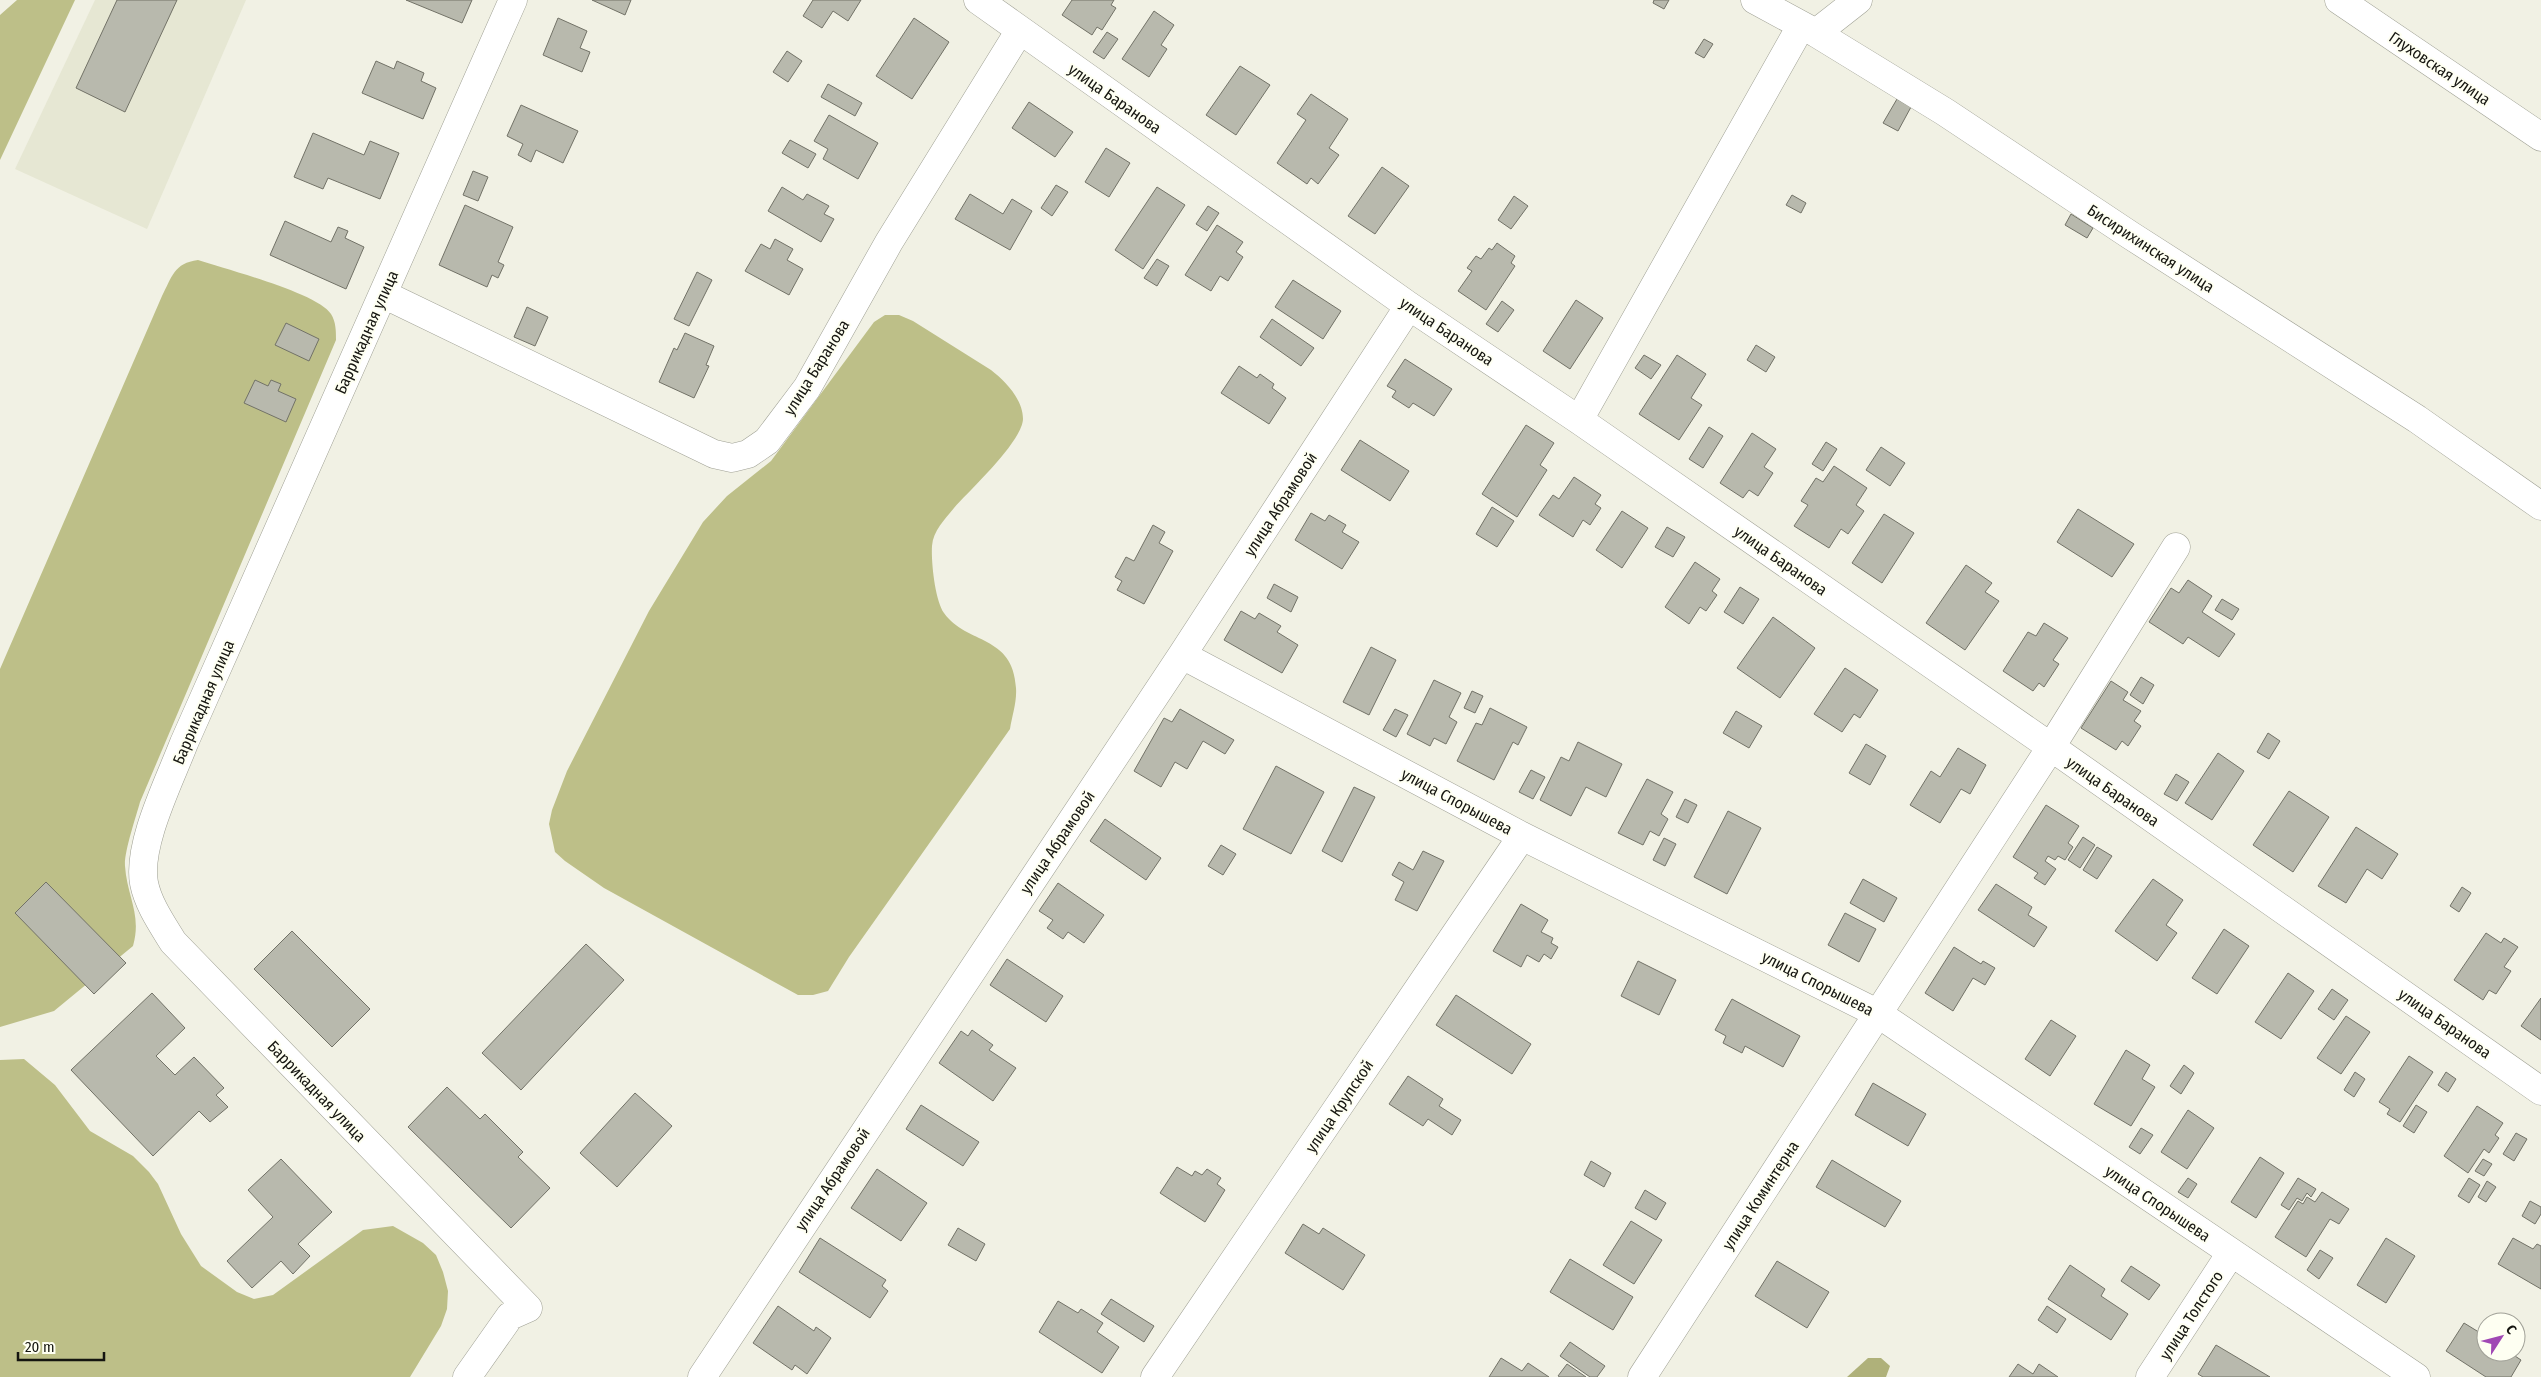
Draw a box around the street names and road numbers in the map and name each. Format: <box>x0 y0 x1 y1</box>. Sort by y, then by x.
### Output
street label: Глуховская улица <box>2385 28 2494 109</box>
street label: улица Баранова <box>1065 59 1165 138</box>
street label: Бисирихинская улица <box>2084 200 2218 297</box>
street label: Баррикадная улица <box>331 267 402 397</box>
street label: улица Баранова <box>1396 293 1497 370</box>
street label: улица Баранова <box>779 316 853 419</box>
street label: улица Абрамовой <box>1240 449 1321 560</box>
street label: улица Баранова <box>1731 521 1831 600</box>
street label: Баррикадная улица <box>169 637 238 767</box>
street label: улица Баранова <box>2063 752 2163 831</box>
street label: улица Спорышева <box>1398 764 1516 839</box>
street label: улица Абрамовой <box>1016 787 1099 897</box>
street label: улица Спорышева <box>1759 947 1877 1020</box>
street label: улица Баранова <box>2395 984 2495 1063</box>
street label: Баррикадная улица <box>264 1037 370 1146</box>
street label: улица Крупской <box>1301 1056 1377 1156</box>
street label: улица Абрамовой <box>791 1124 874 1234</box>
street label: улица Коминтерна <box>1718 1137 1803 1253</box>
street label: улица Спорышева <box>2101 1161 2214 1246</box>
street label: улица Толстого <box>2156 1267 2227 1363</box>

